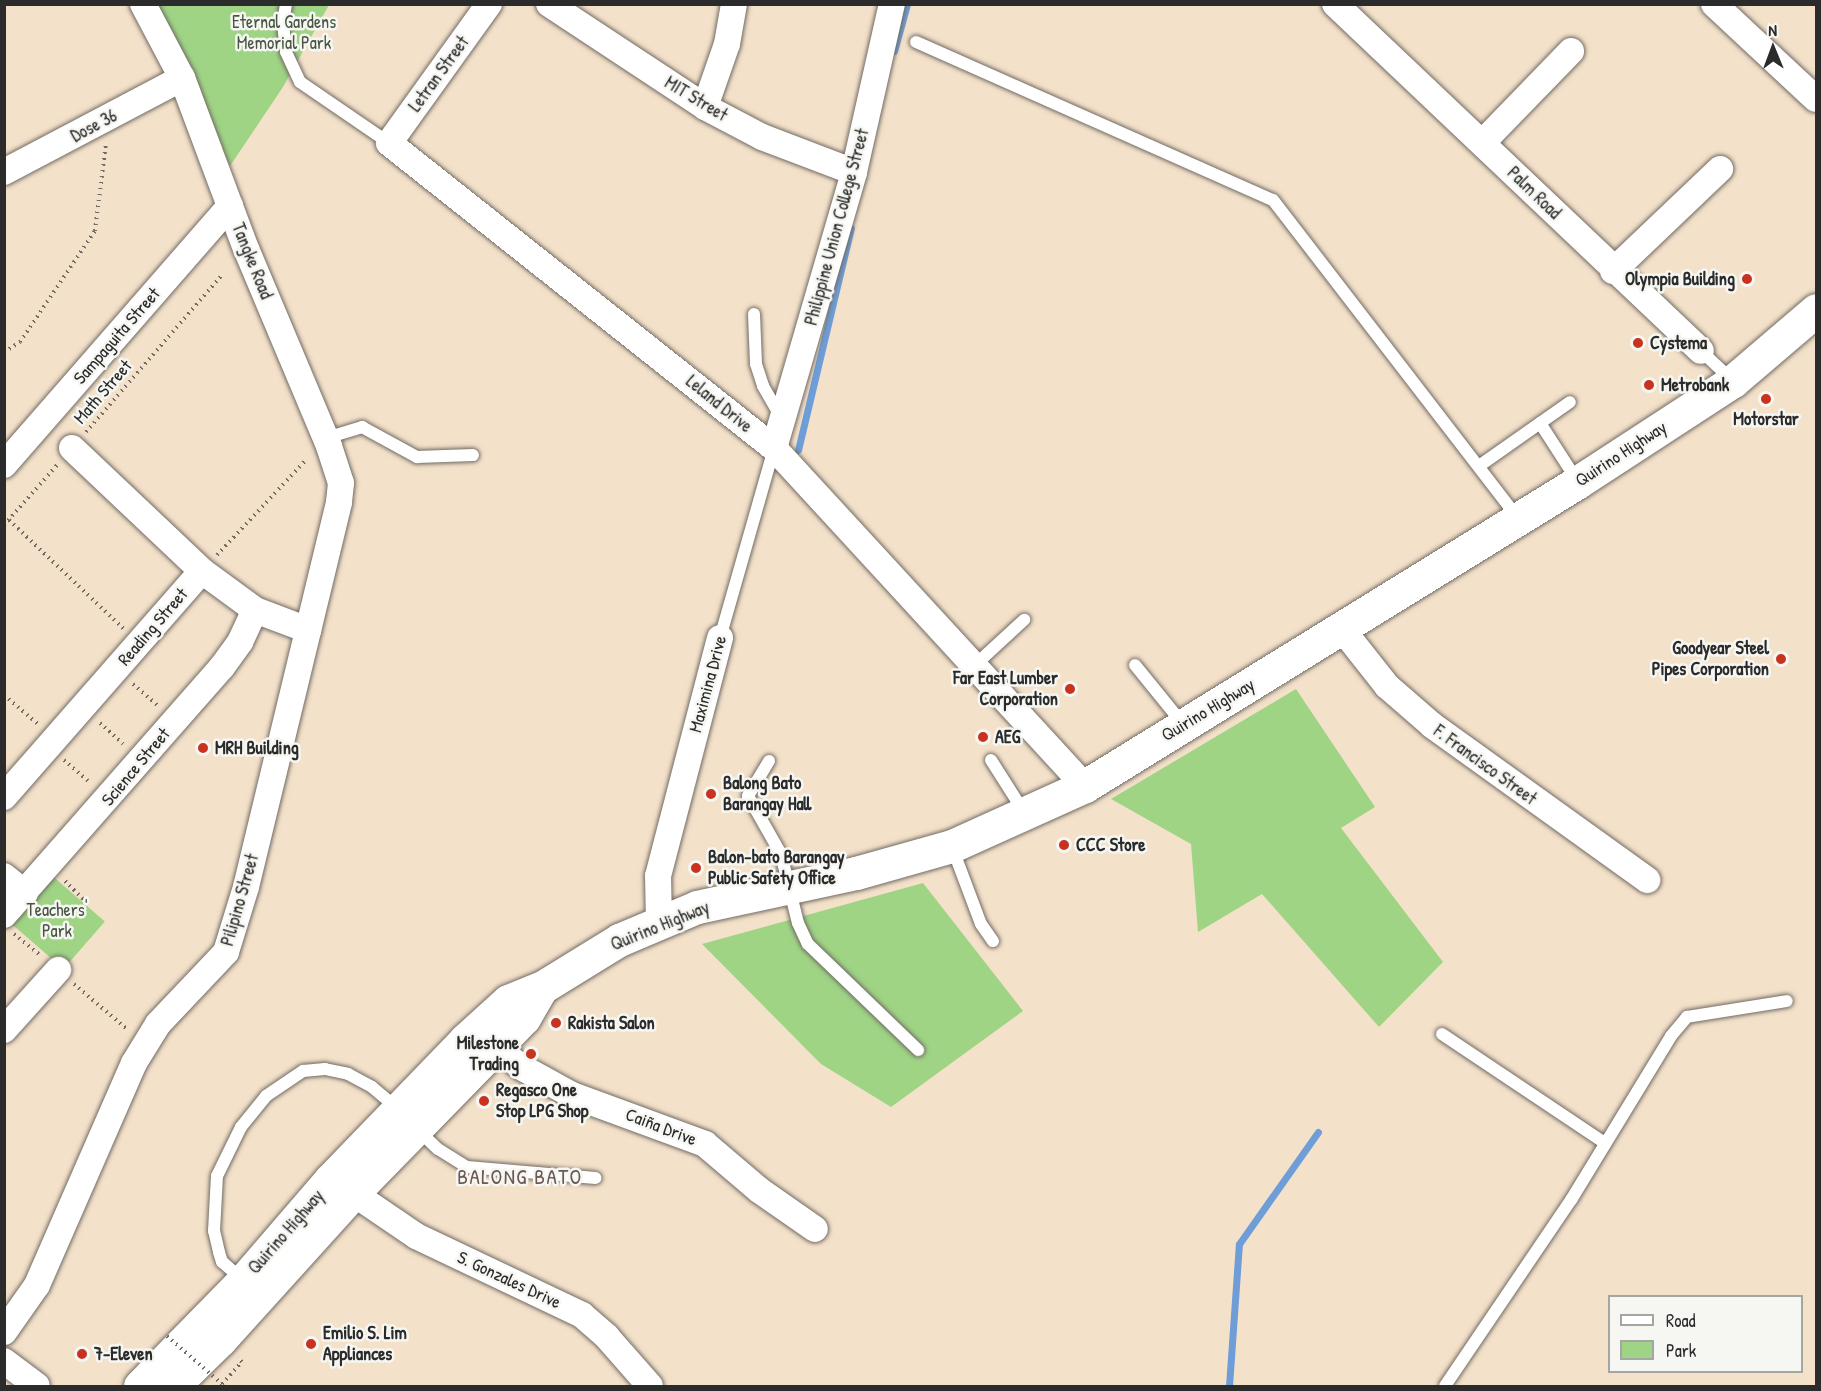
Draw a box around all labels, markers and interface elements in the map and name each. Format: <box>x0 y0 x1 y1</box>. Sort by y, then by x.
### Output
park label: Eternal Gardens Memorial Park <box>232 12 336 54</box>
north arrow <box>1743 18 1803 78</box>
text: N <box>1768 19 1777 41</box>
street label: Letran Street <box>404 32 474 116</box>
street label: MIT Street <box>661 72 731 126</box>
street label: Dose 36 <box>67 105 121 147</box>
street label: Philippine Union College Street <box>800 126 874 328</box>
street label: Palm Road <box>1503 162 1565 224</box>
street label: Tangke Road <box>227 220 277 302</box>
place label: Olympia Building <box>1625 268 1735 290</box>
marker: Olympia Building <box>1740 272 1754 286</box>
street label: Sampaguita Street <box>69 283 165 389</box>
place label: Cystema <box>1650 332 1707 354</box>
marker: Cystema <box>1631 336 1645 350</box>
street label: Math Street <box>69 356 137 428</box>
street label: Leland Drive <box>682 371 756 437</box>
place label: Metrobank <box>1661 374 1729 396</box>
marker: Metrobank <box>1642 378 1656 392</box>
marker: Motorstar <box>1759 392 1773 406</box>
place label: Motorstar <box>1733 408 1799 430</box>
street label: Quirino Highway <box>1571 416 1671 492</box>
street label: Reading Street <box>113 584 193 670</box>
street label: Maximina Drive <box>685 633 731 735</box>
place label: Goodyear Steel Pipes Corporation <box>1652 638 1769 680</box>
marker: Goodyear Steel Pipes Corporation <box>1774 652 1788 666</box>
place label: Far East Lumber Corporation <box>953 668 1058 710</box>
street label: Quirino Highway <box>1158 674 1258 746</box>
marker: Far East Lumber Corporation <box>1063 682 1077 696</box>
street label: F. Francisco Street <box>1429 720 1541 810</box>
street label: Science Street <box>97 724 175 810</box>
place label: AEG <box>995 726 1020 748</box>
marker: AEG <box>976 730 990 744</box>
place label: MRH Building <box>215 737 299 759</box>
marker: MRH Building <box>196 741 210 755</box>
place label: Balong Bato Barangay Hall <box>723 773 811 816</box>
marker: Balong Bato Barangay Hall <box>704 787 718 801</box>
place label: CCC Store <box>1076 834 1146 856</box>
marker: CCC Store <box>1057 838 1071 852</box>
place label: Balon-bato Barangay Public Safety Office <box>708 847 845 890</box>
street label: Pilipino Street <box>217 852 263 948</box>
marker: Balon-bato Barangay Public Safety Office <box>689 861 703 875</box>
street label: Quirino Highway <box>607 896 713 956</box>
park label: Teachers' Park <box>26 900 88 942</box>
place label: Rakista Salon <box>568 1012 655 1034</box>
marker: Rakista Salon <box>549 1016 563 1030</box>
place label: Milestone Trading <box>457 1033 519 1076</box>
marker: Milestone Trading <box>524 1047 538 1061</box>
place label: Regasco One Stop LPG Shop <box>496 1080 588 1122</box>
marker: Regasco One Stop LPG Shop <box>477 1094 491 1108</box>
street label: Caiña Drive <box>623 1104 699 1150</box>
district label: BALONG BATO <box>457 1164 583 1190</box>
street label: Quirino Highway <box>244 1185 328 1279</box>
street label: S. Gonzales Drive <box>454 1247 564 1313</box>
legend <box>1608 1295 1803 1373</box>
text: Road <box>1666 1308 1696 1333</box>
place label: Emilio S. Lim Appliances <box>323 1323 407 1366</box>
marker: Emilio S. Lim Appliances <box>304 1337 318 1351</box>
text: Park <box>1666 1338 1696 1363</box>
place label: 7-Eleven <box>94 1343 153 1365</box>
marker: 7-Eleven <box>75 1347 89 1361</box>

